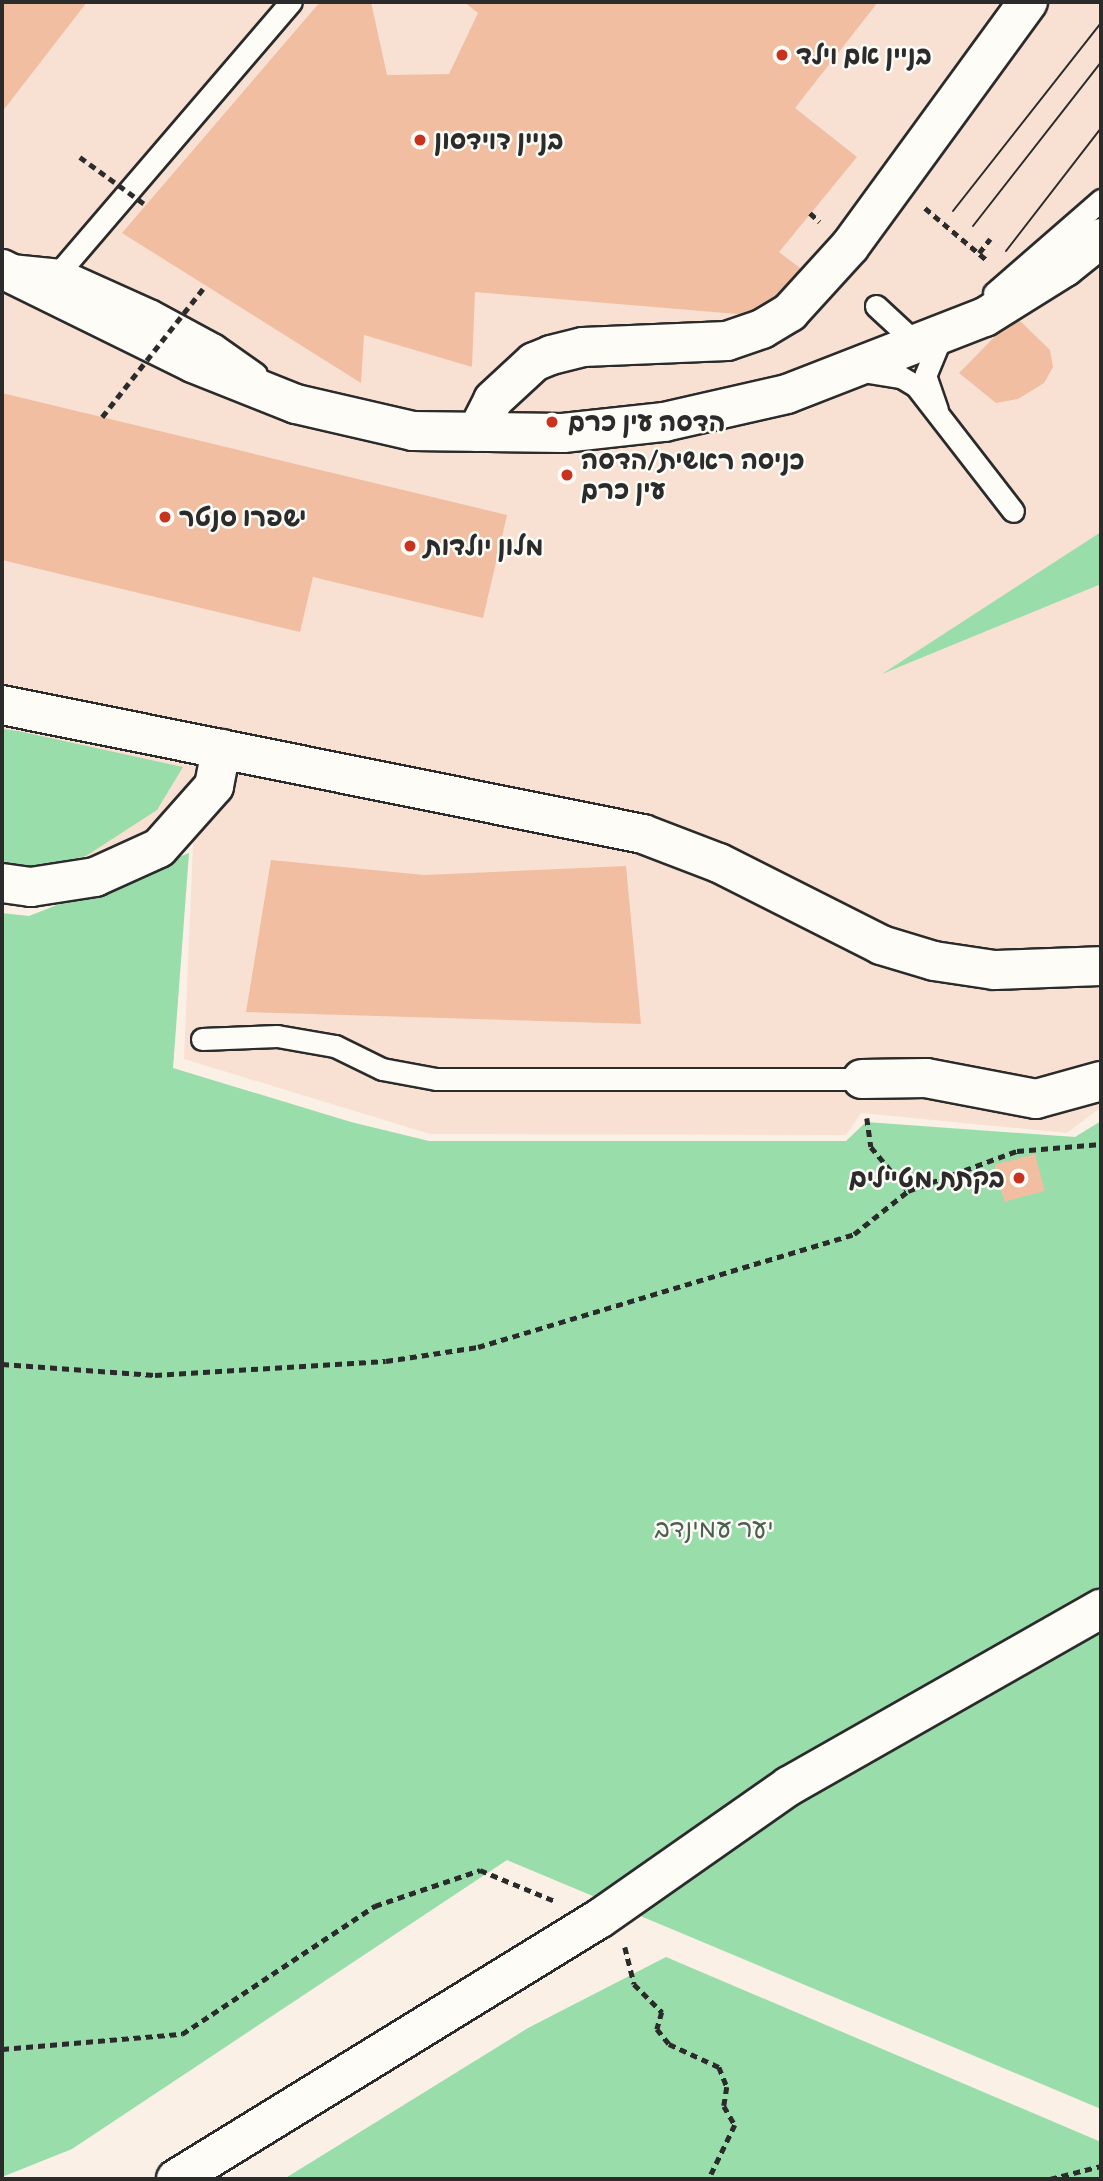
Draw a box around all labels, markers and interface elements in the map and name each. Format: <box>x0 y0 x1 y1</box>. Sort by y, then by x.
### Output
place label: בניין אם וילד <box>796 39 932 71</box>
marker: בניין אם וילד <box>774 47 790 63</box>
place label: בניין דוידסון <box>434 124 564 156</box>
marker: בניין דוידסון <box>412 132 428 148</box>
place label: הדסה עין כרם <box>568 406 725 438</box>
marker: הדסה עין כרם <box>542 412 562 432</box>
place label: כניסה ראשית/הדסה עין כרם <box>581 444 805 505</box>
marker: כניסה ראשית/הדסה עין כרם <box>559 467 575 483</box>
place label: ישפרו סנטר <box>179 501 306 533</box>
marker: ישפרו סנטר <box>157 509 173 525</box>
place label: מלון יולדות <box>424 530 543 562</box>
marker: מלון יולדות <box>402 538 418 554</box>
place label: בקתת מטיילים <box>849 1162 1005 1194</box>
marker: בקתת מטיילים <box>1011 1170 1027 1186</box>
park label: יער עמינדב <box>655 1512 773 1544</box>

